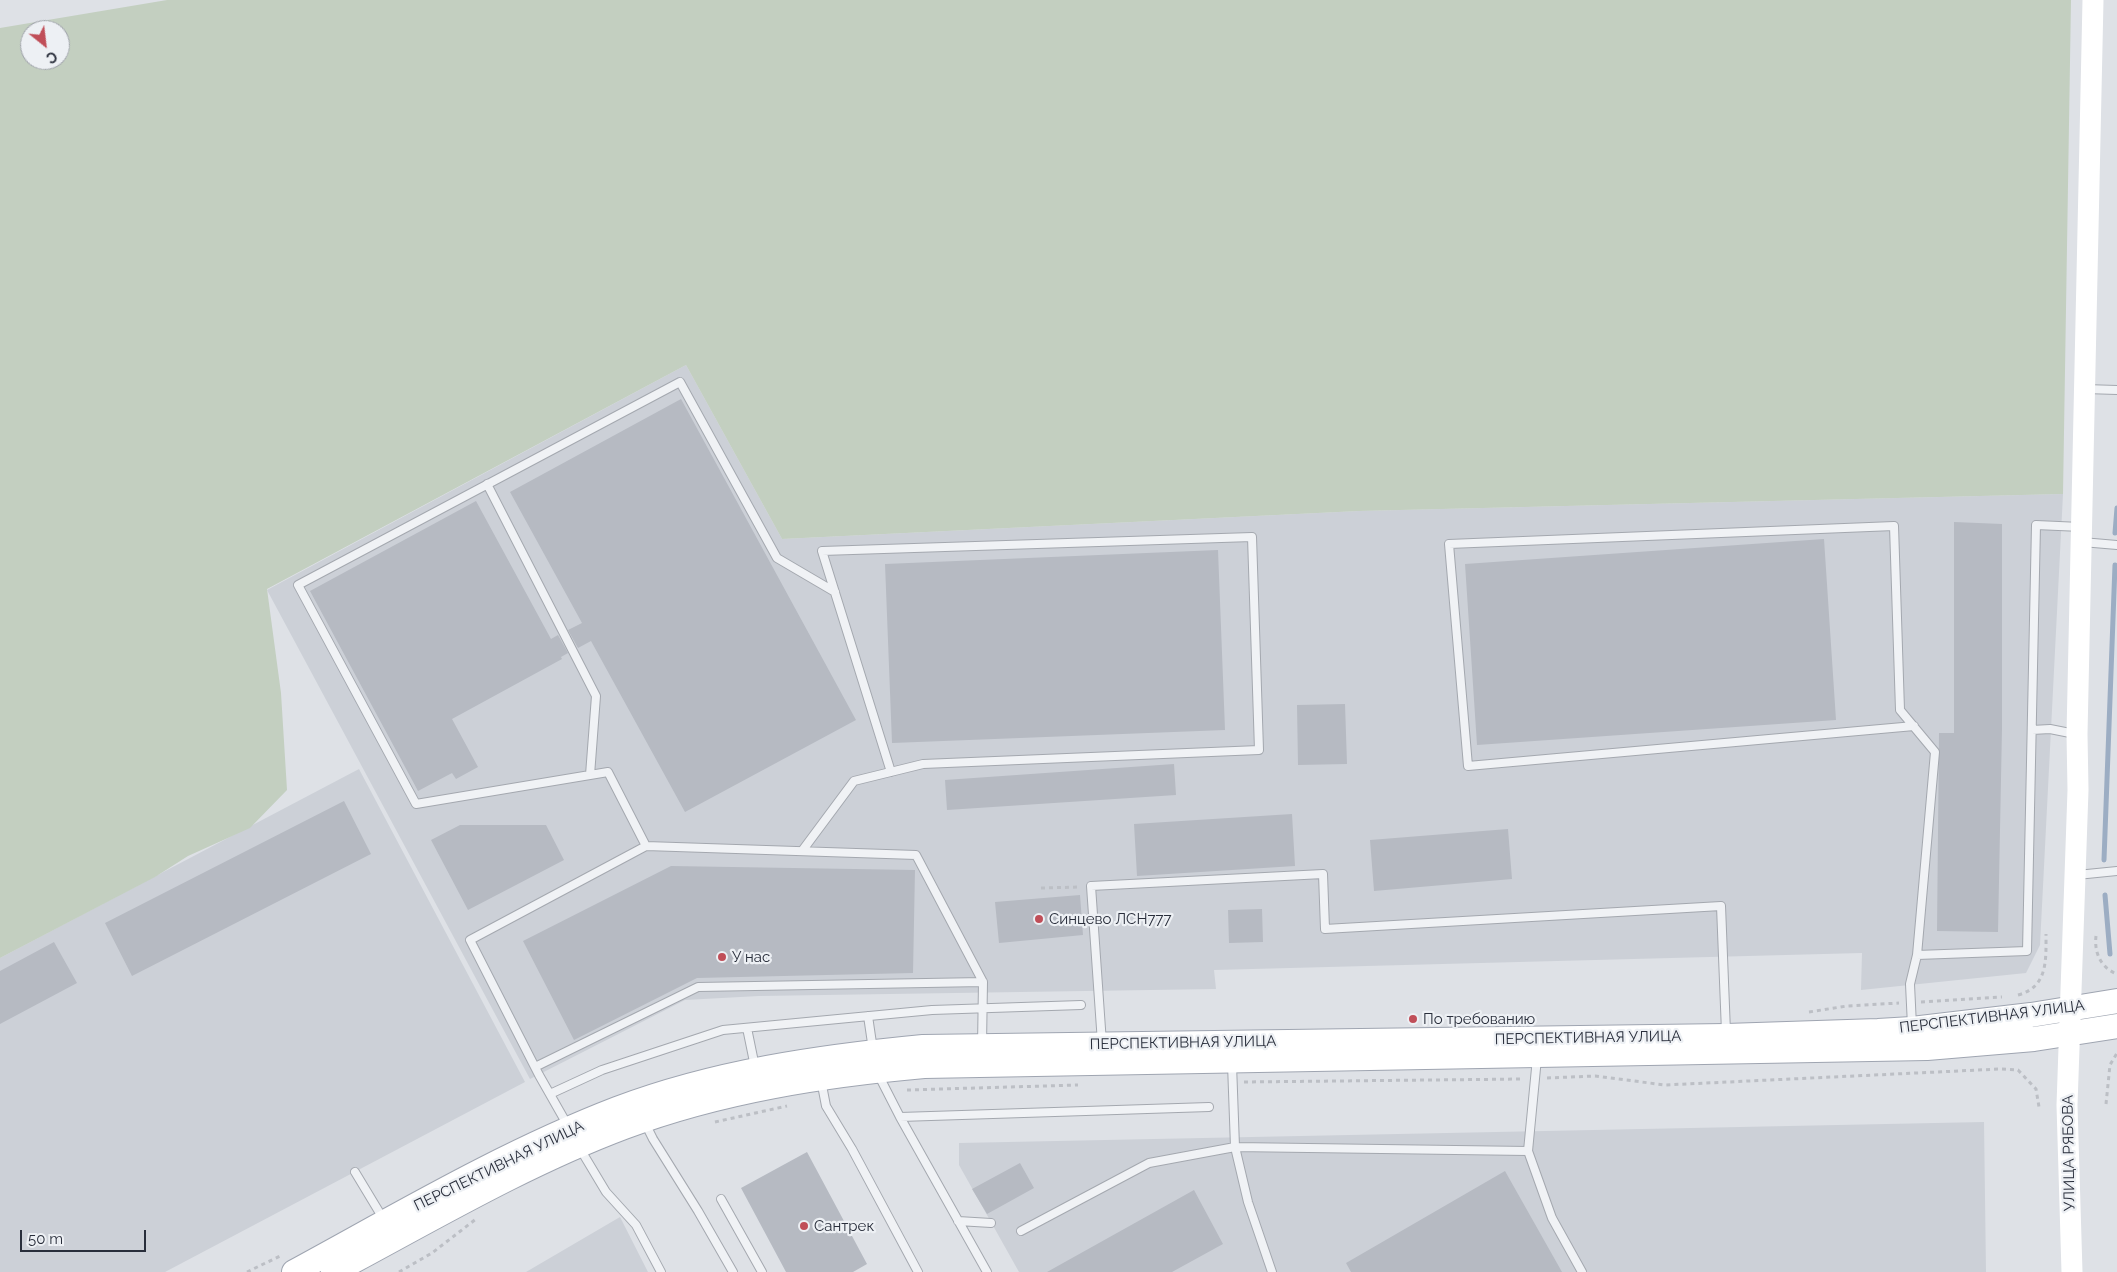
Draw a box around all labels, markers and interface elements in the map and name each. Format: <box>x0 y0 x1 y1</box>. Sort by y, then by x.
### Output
north arrow <box>20 20 70 70</box>
text: С <box>44 48 60 67</box>
place label: Синцево ЛСН777 <box>1049 910 1172 928</box>
marker: Синцево ЛСН777 <box>1033 913 1045 925</box>
place label: У нас <box>732 948 770 966</box>
marker: У нас <box>716 951 728 963</box>
street label: ПЕРСПЕКТИВНАЯ УЛИЦА <box>1898 997 2086 1037</box>
place label: По требованию <box>1423 1010 1535 1028</box>
marker: По требованию <box>1407 1013 1419 1025</box>
street label: ПЕРСПЕКТИВНАЯ УЛИЦА <box>1495 1027 1681 1049</box>
street label: ПЕРСПЕКТИВНАЯ УЛИЦА <box>1090 1032 1276 1054</box>
street label: УЛИЦА РЯБОВА <box>2059 1095 2079 1211</box>
street label: ПЕРСПЕКТИВНАЯ УЛИЦА <box>411 1117 587 1215</box>
place label: Сантрек <box>814 1217 874 1235</box>
scale bar <box>22 1220 149 1252</box>
marker: Сантрек <box>798 1220 810 1232</box>
text: 50 m <box>28 1230 63 1248</box>

